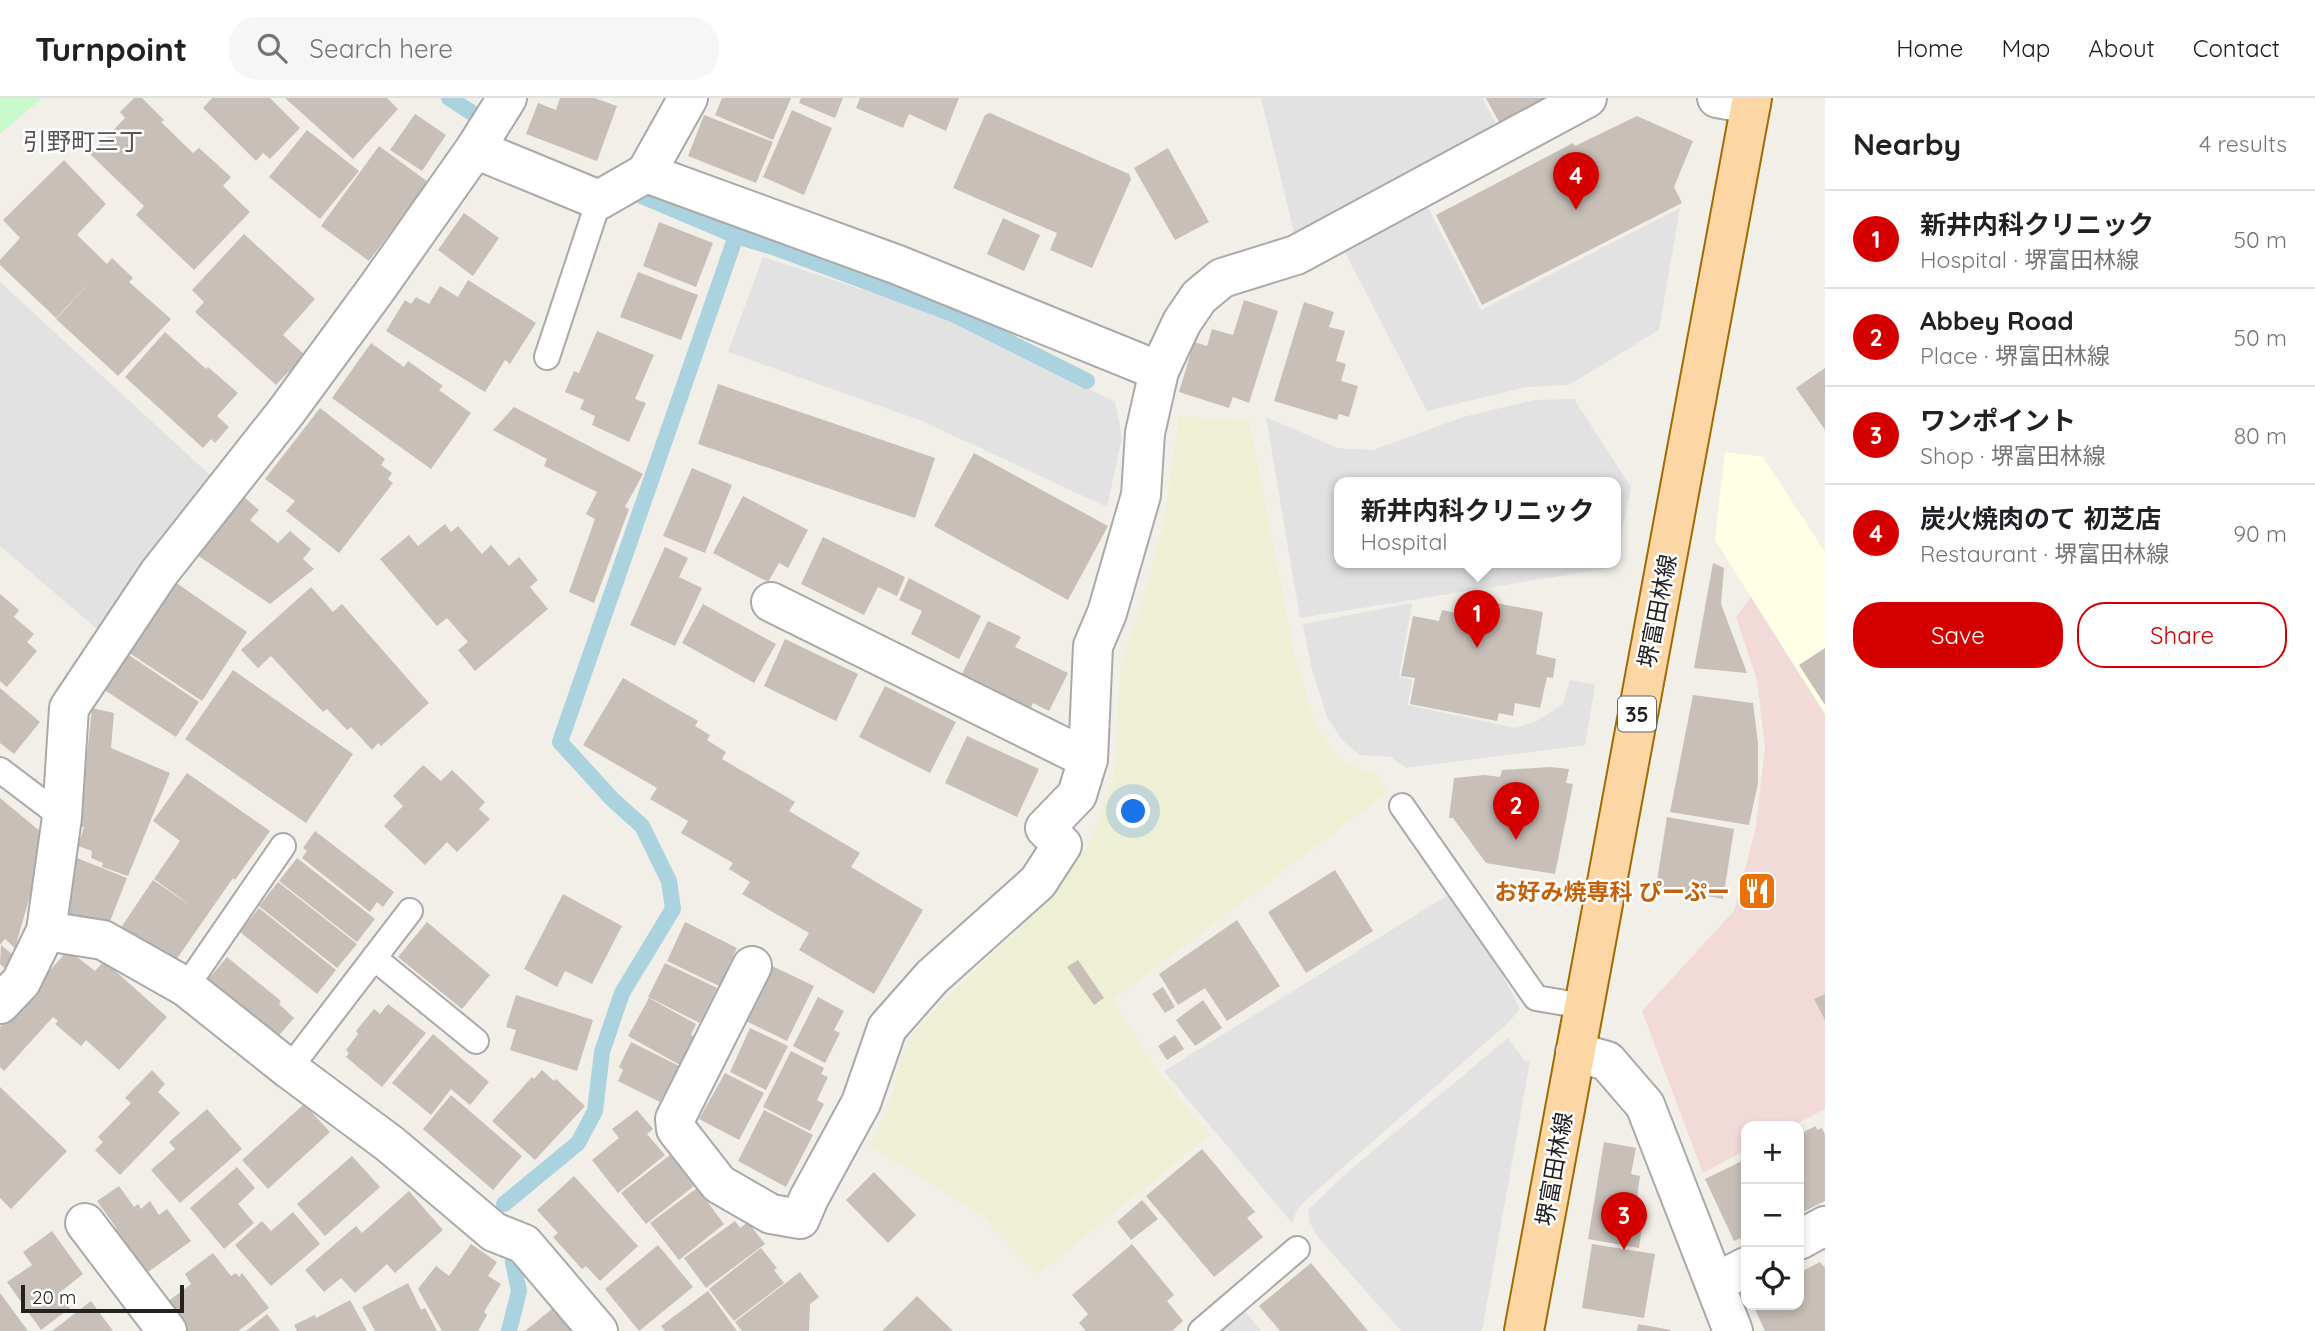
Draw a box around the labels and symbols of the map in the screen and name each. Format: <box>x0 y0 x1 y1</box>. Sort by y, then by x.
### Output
district label: 引野町三丁 <box>23 126 143 156</box>
pin: 4 <box>1553 152 1599 210</box>
street label: 堺富田林線 <box>1632 552 1682 670</box>
pin: 1 <box>1454 590 1500 648</box>
road number: 35 <box>1618 696 1656 732</box>
pin: 2 <box>1493 782 1539 840</box>
your location <box>1116 794 1150 828</box>
restaurant icon: お好み焼専科 ぴーぷー <box>1736 870 1778 912</box>
place label: お好み焼専科 ぴーぷー <box>1494 877 1730 906</box>
street label: 堺富田林線 <box>1530 1110 1578 1228</box>
pin: 3 <box>1601 1192 1647 1250</box>
scale bar <box>21 1282 184 1314</box>

